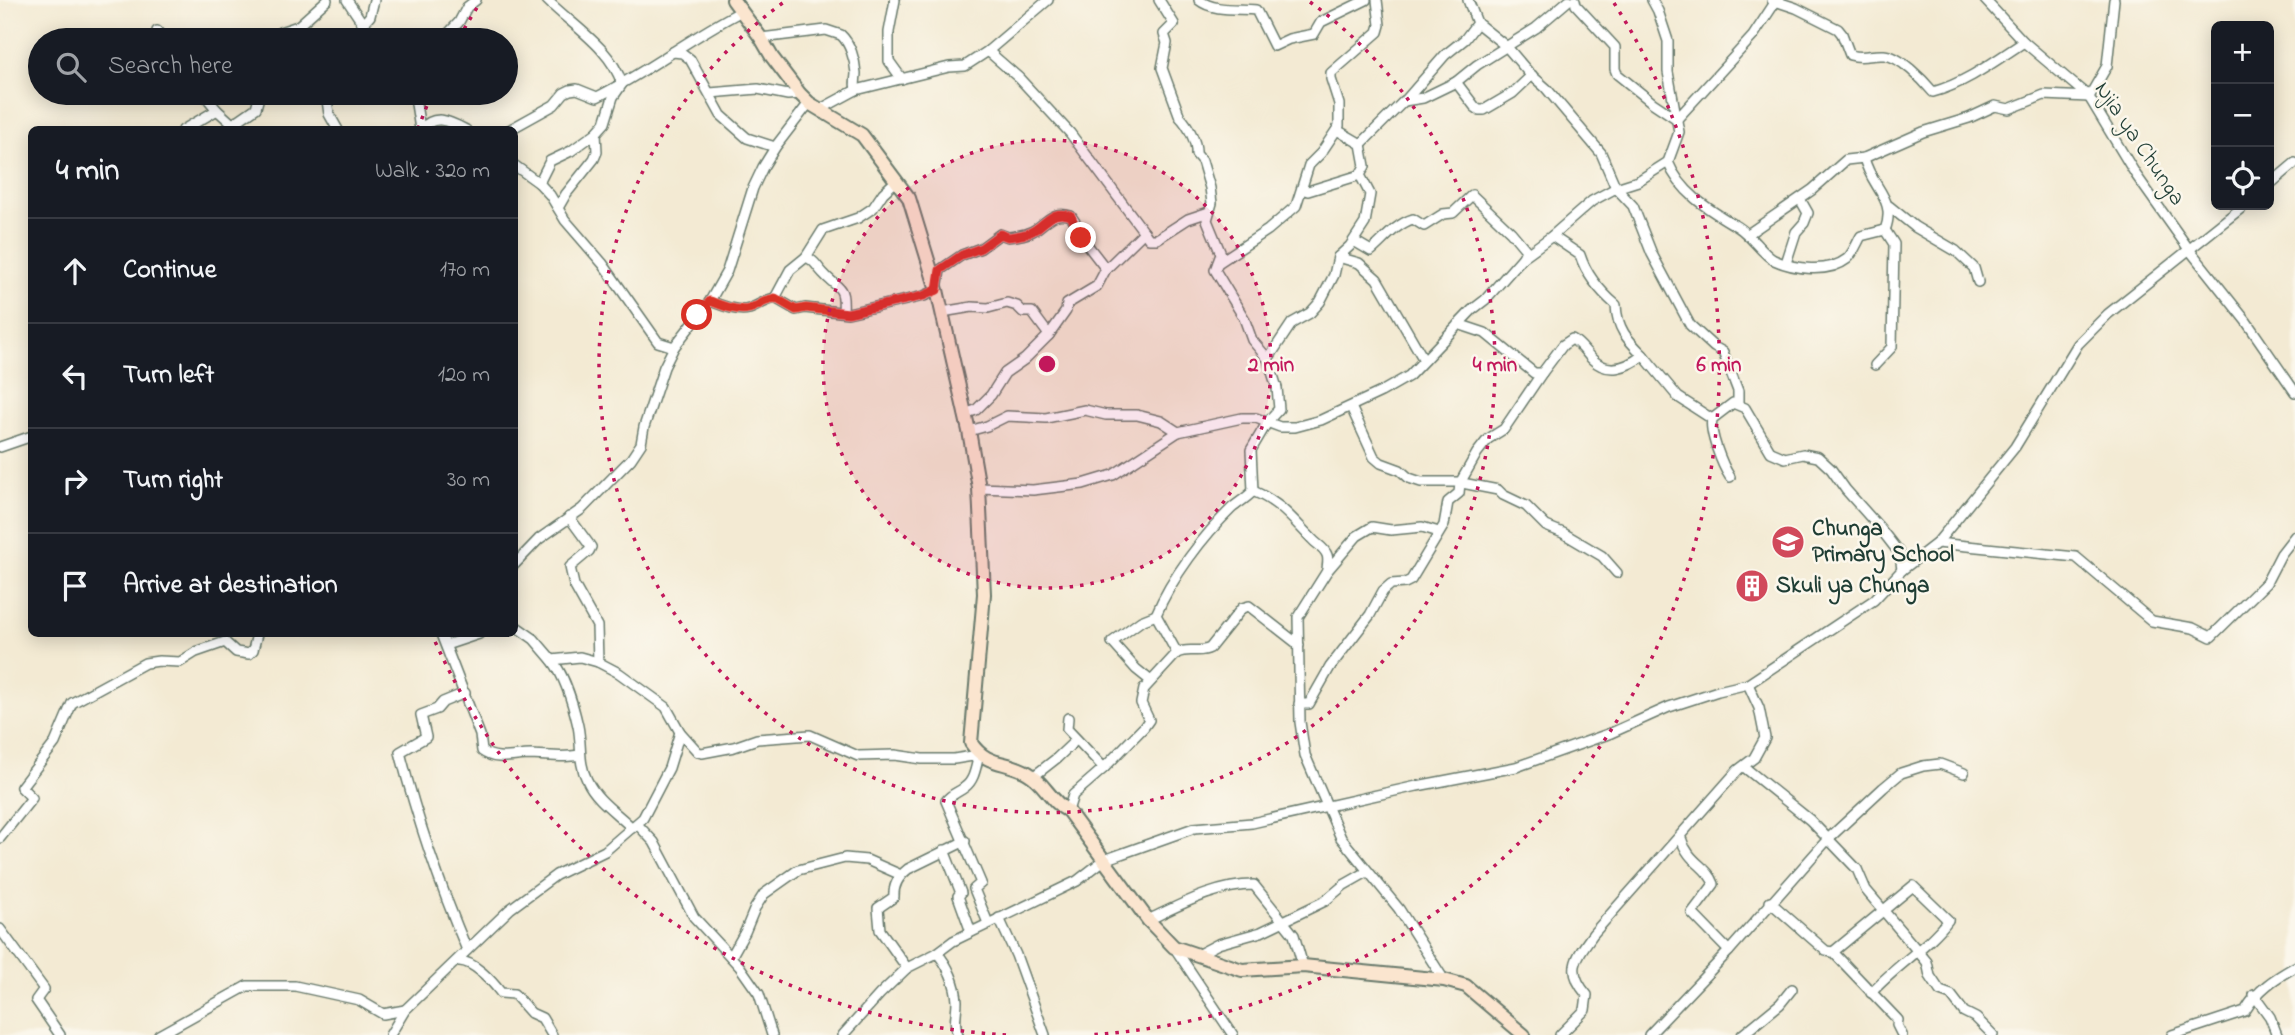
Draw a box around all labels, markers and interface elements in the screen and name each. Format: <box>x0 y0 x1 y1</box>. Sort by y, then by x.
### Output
map controls <box>2211 21 2274 210</box>
button: + <box>2211 21 2274 84</box>
search box <box>28 28 518 105</box>
icon: search <box>52 48 90 86</box>
text: Search here <box>108 48 233 86</box>
street label: Njia ya Chunga <box>2084 75 2193 214</box>
button: − <box>2211 84 2274 147</box>
button: locate <box>2211 147 2274 210</box>
text: 4 min <box>56 150 119 194</box>
text: Walk · 320 m <box>375 155 490 188</box>
route end <box>1065 222 1096 253</box>
icon: ahead <box>56 252 94 290</box>
text: Continue <box>123 252 216 290</box>
text: 170 m <box>440 254 490 287</box>
route start <box>681 299 712 330</box>
text: 2 min <box>1247 351 1294 381</box>
text: 4 min <box>1473 351 1517 381</box>
text: 6 min <box>1697 351 1741 381</box>
centre of rings <box>1035 352 1059 376</box>
icon: left <box>56 357 94 395</box>
text: Turn left <box>123 357 214 395</box>
text: 120 m <box>438 359 490 392</box>
icon: right <box>56 462 94 500</box>
text: Turn right <box>123 462 223 500</box>
text: 30 m <box>447 464 490 497</box>
place label: Chunga Primary School <box>1812 513 1954 574</box>
school or university icon: Chunga Primary School <box>1769 523 1807 561</box>
icon: arrive <box>56 567 94 605</box>
text: Arrive at destination <box>123 567 338 605</box>
building icon: Skuli ya Chunga <box>1733 567 1771 605</box>
place label: Skuli ya Chunga <box>1776 570 1929 605</box>

